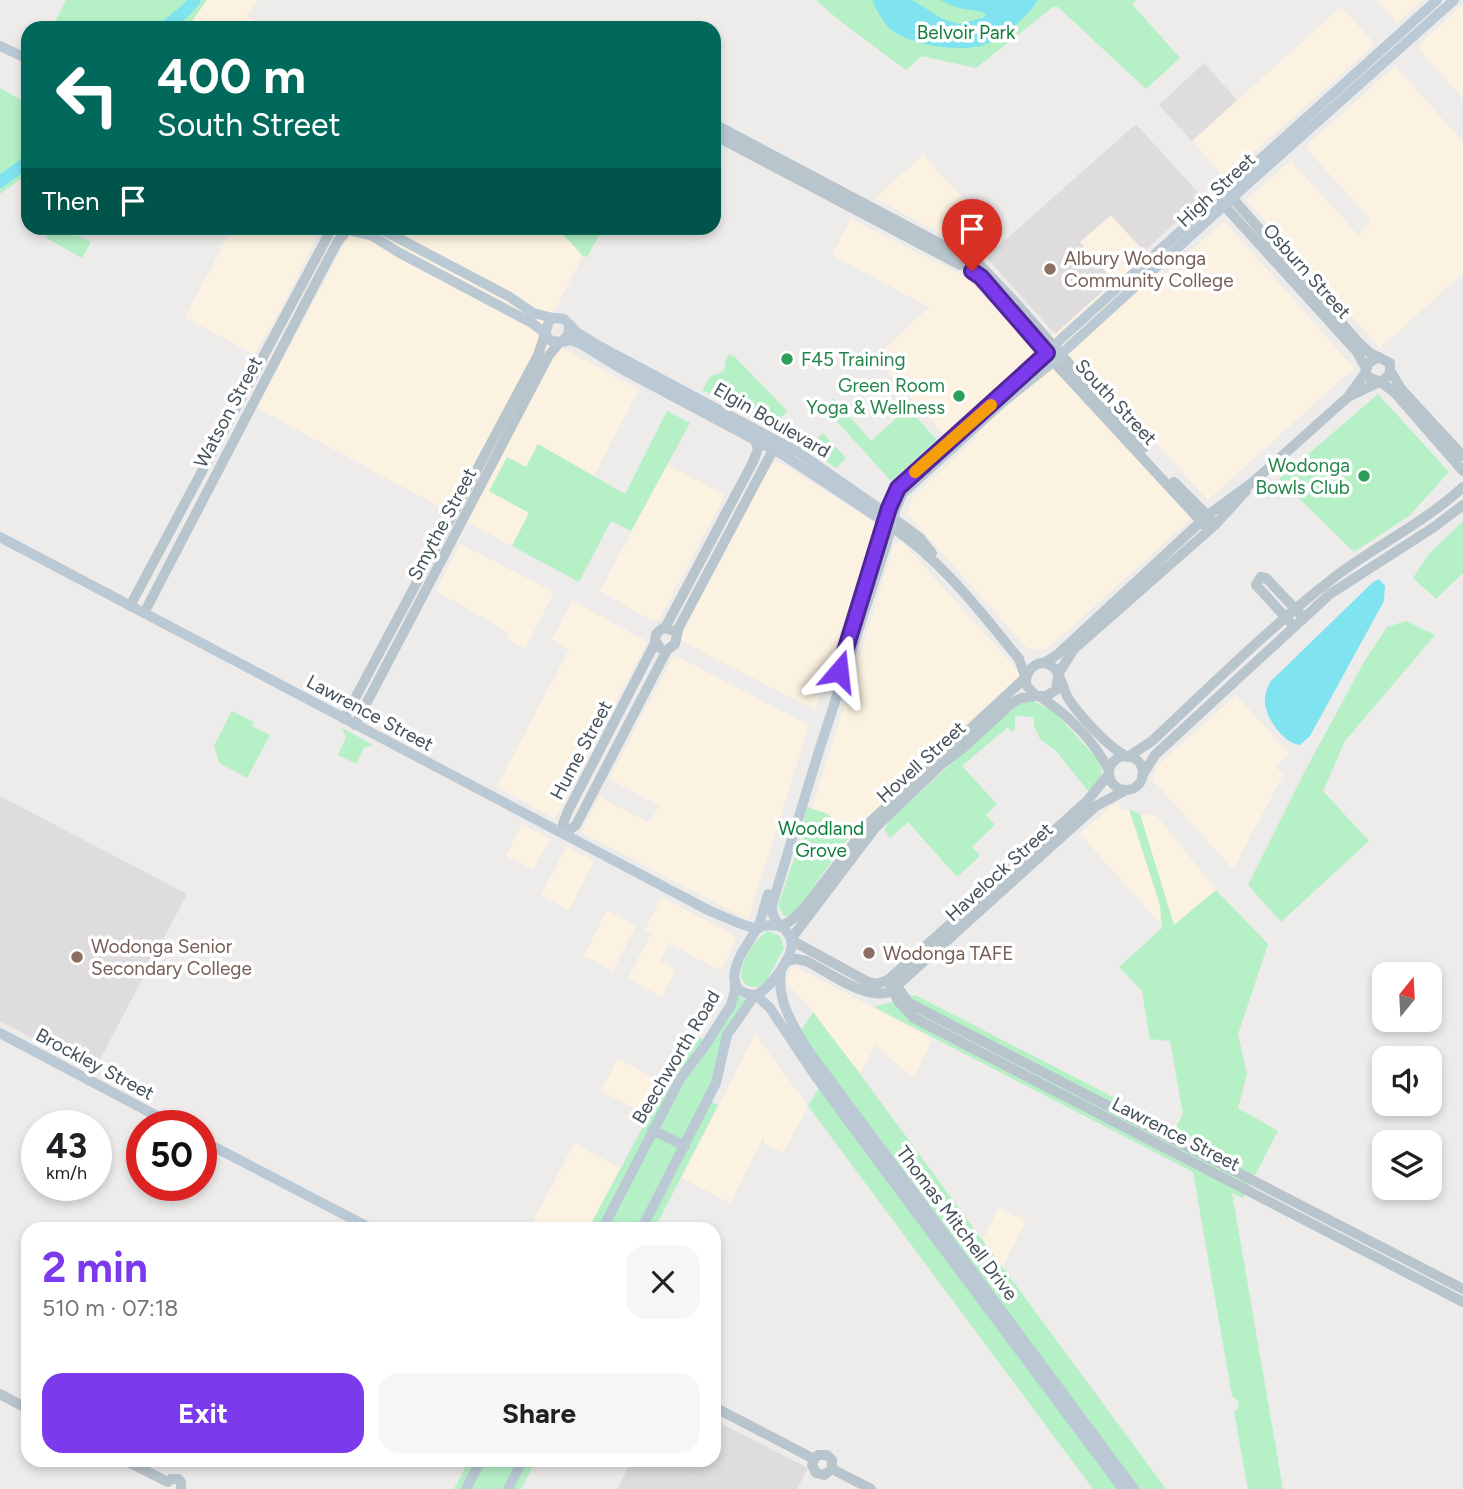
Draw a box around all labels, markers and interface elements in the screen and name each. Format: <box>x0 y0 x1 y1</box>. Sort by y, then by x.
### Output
park label: Belvoir Park <box>917 21 1016 44</box>
text: 400 m <box>157 46 306 105</box>
icon: left <box>42 49 133 140</box>
text: South Street <box>157 106 341 144</box>
street label: High Street <box>1172 148 1260 232</box>
icon: arrive <box>114 182 152 220</box>
text: Then <box>42 185 100 217</box>
pin <box>942 199 1002 271</box>
icon: arrive <box>953 210 991 248</box>
street label: Osburn Street <box>1258 219 1356 323</box>
place label: Albury Wodonga Community College <box>1064 247 1234 292</box>
marker: Albury Wodonga Community College <box>1042 261 1058 277</box>
place label: F45 Training <box>801 348 906 371</box>
marker: F45 Training <box>779 351 795 367</box>
street label: Watson Street <box>189 352 267 472</box>
street label: South Street <box>1070 354 1162 450</box>
place label: Green Room Yoga & Wellness <box>806 374 945 419</box>
street label: Elgin Boulevard <box>710 377 834 463</box>
marker: Green Room Yoga & Wellness <box>951 388 967 404</box>
place label: Wodonga Bowls Club <box>1255 454 1350 499</box>
street label: Smythe Street <box>403 464 481 584</box>
marker: Wodonga Bowls Club <box>1356 468 1372 484</box>
position arrow <box>802 634 876 708</box>
street label: Lawrence Street <box>303 670 437 756</box>
street label: Hume Street <box>545 696 617 804</box>
street label: Hovell Street <box>872 716 970 808</box>
park label: Woodland Grove <box>778 817 864 862</box>
street label: Havelock Street <box>941 818 1057 926</box>
place label: Wodonga Senior Secondary College <box>91 935 252 980</box>
place label: Wodonga TAFE <box>883 942 1013 965</box>
marker: Wodonga TAFE <box>861 945 877 961</box>
marker: Wodonga Senior Secondary College <box>69 949 85 965</box>
north arrow <box>1372 962 1442 1032</box>
map controls <box>1372 962 1442 1200</box>
street label: Beechworth Road <box>627 986 725 1128</box>
street label: Brockley Street <box>32 1023 158 1105</box>
button: sound <box>1372 1046 1442 1116</box>
street label: Lawrence Street <box>1108 1092 1244 1176</box>
speed limit sign: 50 <box>126 1110 217 1201</box>
text: 43 <box>46 1125 87 1167</box>
button: layers <box>1372 1130 1442 1200</box>
street label: Thomas Mitchell Drive <box>891 1141 1023 1305</box>
text: km/h <box>46 1162 87 1184</box>
text: 2 min <box>42 1242 148 1293</box>
button: close <box>626 1245 700 1319</box>
text: 510 m · 07:18 <box>42 1294 178 1322</box>
button: Exit <box>42 1373 364 1453</box>
button: Share <box>378 1373 700 1453</box>

